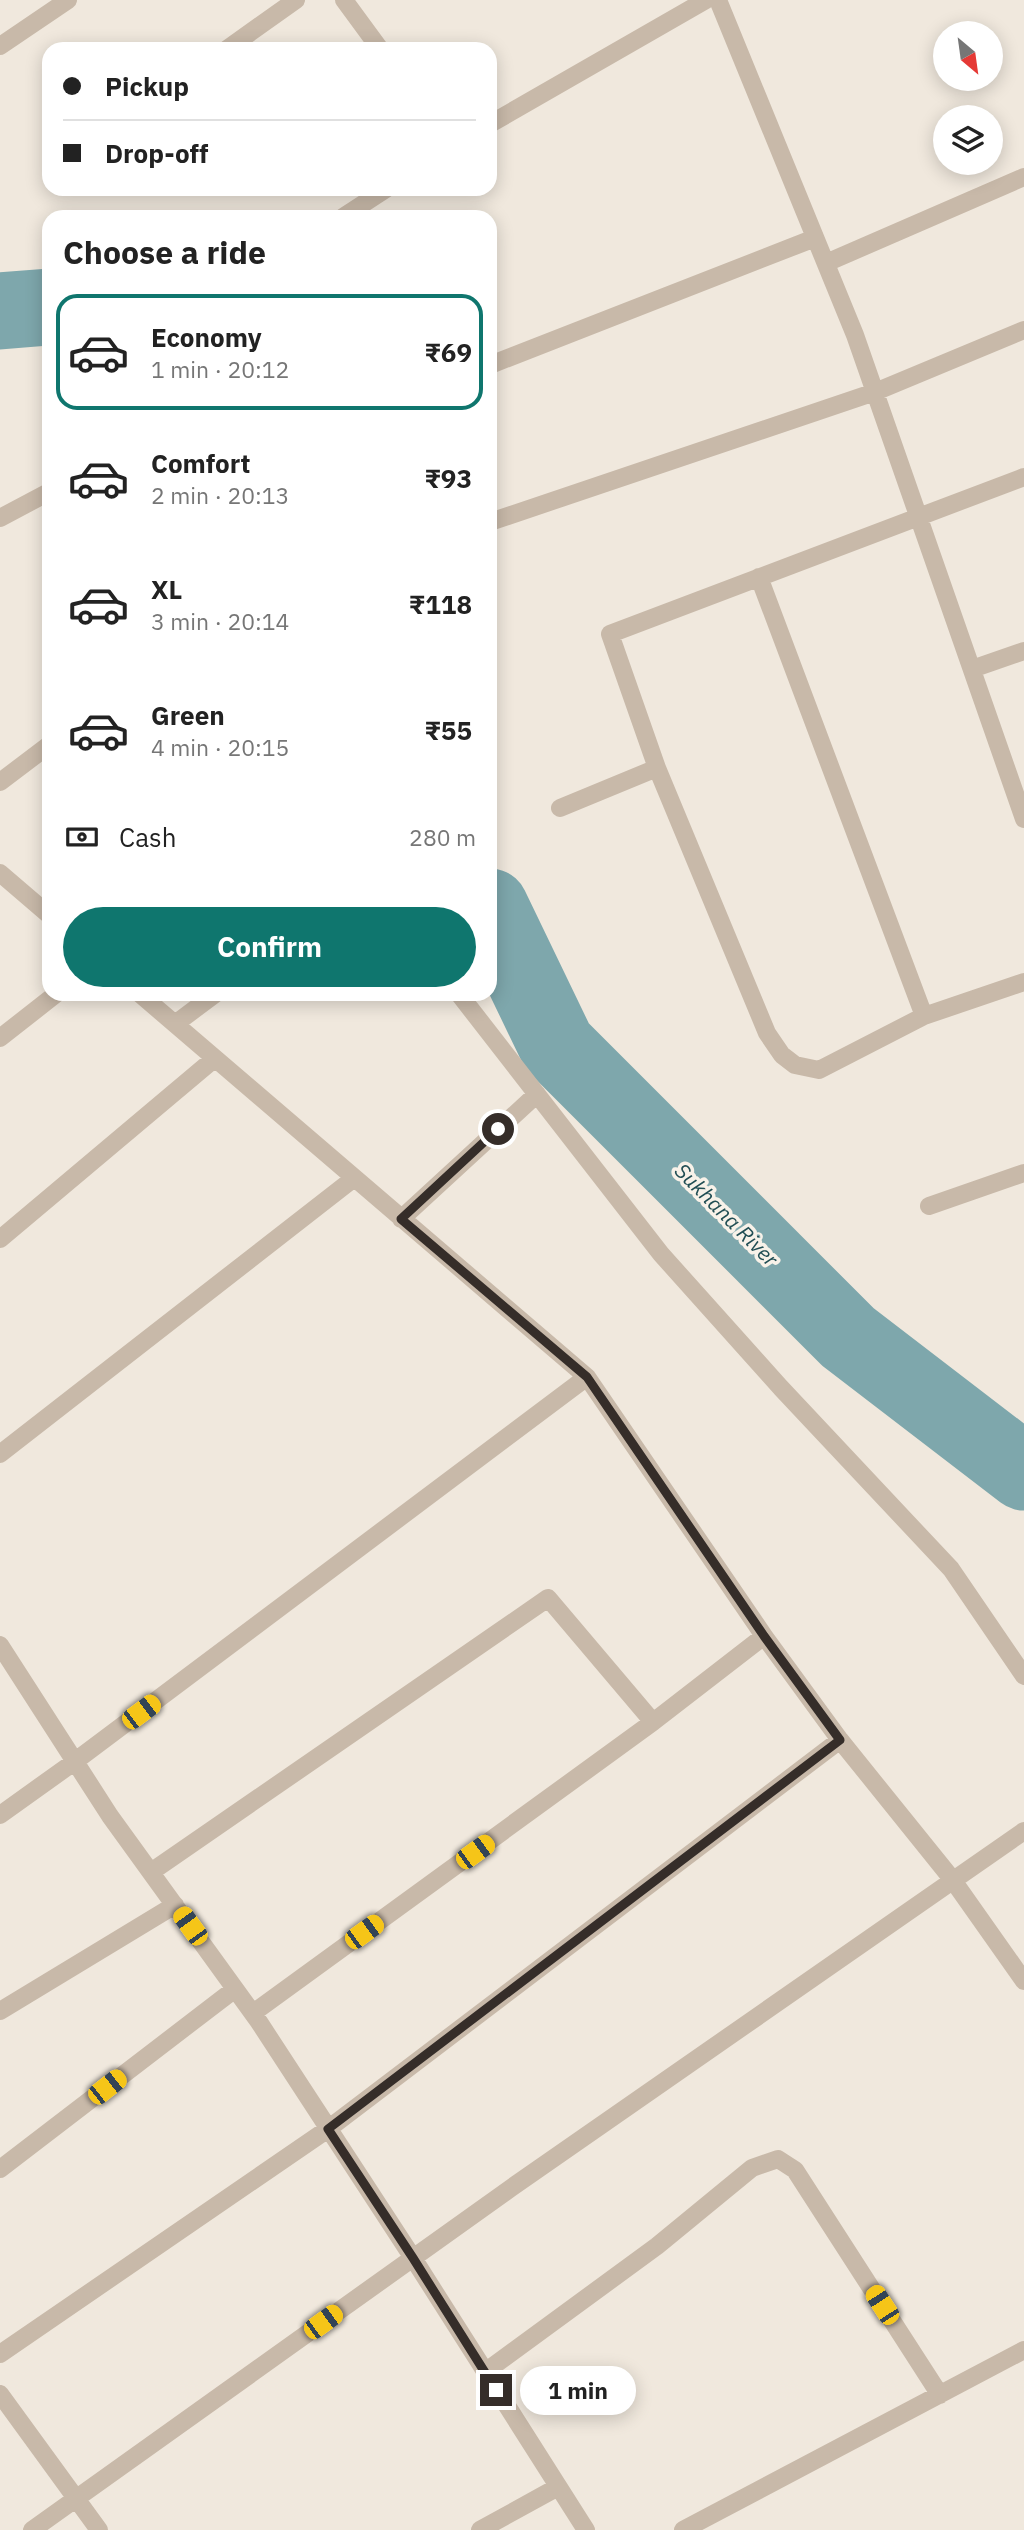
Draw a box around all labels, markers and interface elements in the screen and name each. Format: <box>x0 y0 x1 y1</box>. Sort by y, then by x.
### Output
north arrow <box>933 21 1003 91</box>
map controls <box>933 21 1003 175</box>
text: Pickup <box>105 69 189 103</box>
button: layers <box>933 105 1003 175</box>
text: Drop-off <box>105 136 208 170</box>
text: Choose a ride <box>63 231 266 273</box>
text: Economy <box>151 320 262 354</box>
icon: car <box>67 321 130 384</box>
text: ₹69 <box>424 335 472 369</box>
text: 1 min · 20:12 <box>151 354 289 384</box>
text: Comfort <box>151 446 250 480</box>
icon: car <box>67 447 130 510</box>
text: ₹93 <box>424 461 472 495</box>
text: 2 min · 20:13 <box>151 480 289 510</box>
text: XL <box>151 572 182 606</box>
icon: car <box>67 573 130 636</box>
text: ₹118 <box>409 587 472 621</box>
text: 3 min · 20:14 <box>151 606 289 636</box>
text: Green <box>151 698 225 732</box>
icon: car <box>67 699 130 762</box>
text: ₹55 <box>424 713 472 747</box>
text: 4 min · 20:15 <box>151 732 289 762</box>
icon: cash <box>63 818 101 856</box>
text: Cash <box>119 820 176 854</box>
text: 280 m <box>409 822 476 852</box>
button: Confirm <box>63 907 476 987</box>
route start <box>482 1113 514 1145</box>
water label: Sukhana River <box>669 1157 785 1273</box>
car <box>118 1691 165 1733</box>
car <box>452 1831 499 1873</box>
car <box>170 1903 211 1949</box>
car <box>341 1911 388 1953</box>
car <box>84 2066 131 2108</box>
car <box>862 2282 903 2328</box>
car <box>300 2301 347 2343</box>
callout: 1 min <box>520 2366 636 2414</box>
route end <box>480 2374 512 2406</box>
text: 1 min <box>548 2375 608 2405</box>

